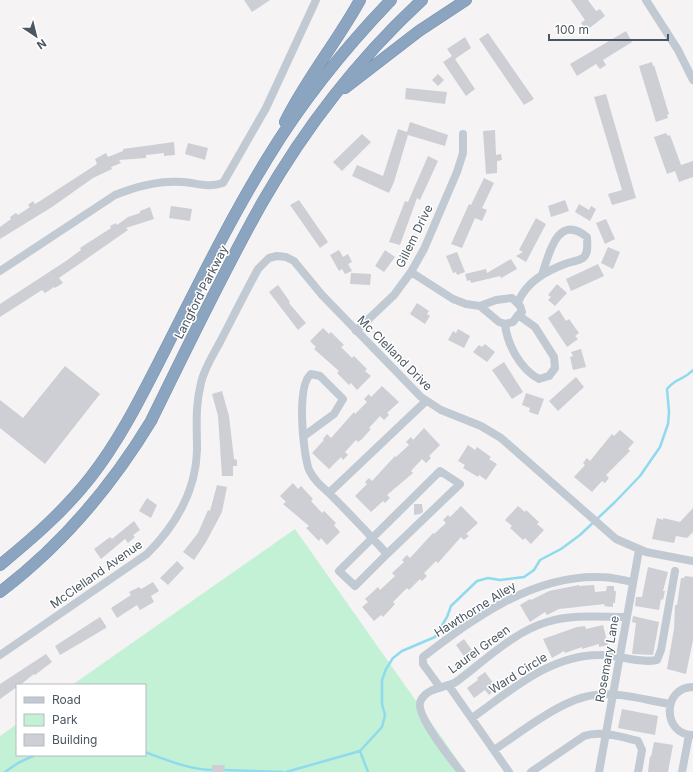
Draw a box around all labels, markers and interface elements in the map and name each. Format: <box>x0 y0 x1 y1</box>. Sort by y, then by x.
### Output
north arrow <box>16 16 56 56</box>
scale bar <box>549 16 668 42</box>
text: 100 m <box>555 22 589 37</box>
text: N <box>34 36 49 52</box>
street label: Gillem Drive <box>392 202 436 270</box>
street label: Langford Parkway <box>171 242 231 341</box>
street label: Mc Clelland Drive <box>354 312 436 394</box>
street label: McClelland Avenue <box>47 537 145 611</box>
street label: Hawthorne Alley <box>431 578 519 640</box>
street label: Rosemary Lane <box>592 614 622 704</box>
street label: Laurel Green <box>445 622 513 676</box>
street label: Ward Circle <box>486 649 550 697</box>
legend <box>16 684 146 756</box>
text: Road <box>52 692 81 707</box>
text: Park <box>52 712 78 727</box>
text: Building <box>52 732 97 747</box>

